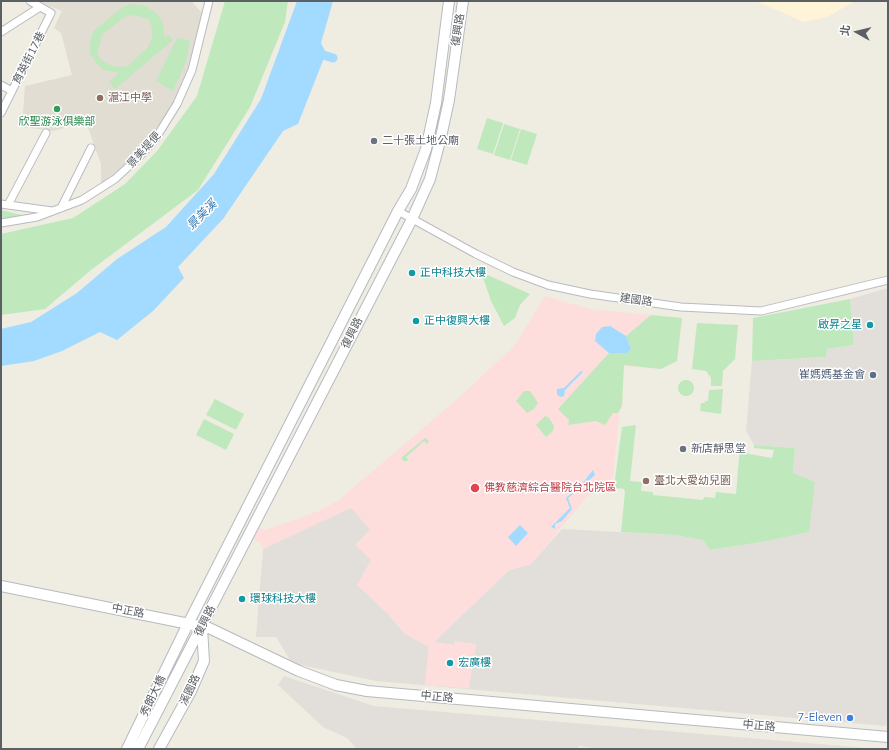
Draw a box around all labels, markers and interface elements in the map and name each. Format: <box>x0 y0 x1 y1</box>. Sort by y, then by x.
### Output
north arrow <box>837 12 877 52</box>
street label: 復興路 <box>449 13 467 47</box>
text: 北 <box>837 24 853 37</box>
street label: 育英街17巷 <box>10 30 48 86</box>
place label: 滬江中學 <box>108 91 152 105</box>
marker: 滬江中學 <box>95 93 105 103</box>
marker: 欣聖游泳俱樂部 <box>52 104 62 114</box>
place label: 欣聖游泳俱樂部 <box>19 115 95 129</box>
street label: 景美堤便 <box>124 129 164 171</box>
place label: 二十張土地公廟 <box>382 134 459 148</box>
marker: 二十張土地公廟 <box>369 136 379 146</box>
water label: 景美溪 <box>184 197 220 233</box>
place label: 正中科技大樓 <box>420 266 486 280</box>
marker: 正中科技大樓 <box>407 268 417 278</box>
street label: 建國路 <box>619 291 653 309</box>
place label: 正中復興大樓 <box>424 314 490 328</box>
street label: 復興路 <box>339 315 365 351</box>
marker: 正中復興大樓 <box>411 316 421 326</box>
place label: 啟昇之星 <box>818 318 862 332</box>
marker: 啟昇之星 <box>865 320 875 330</box>
place label: 崔媽媽基金會 <box>799 368 865 382</box>
marker: 崔媽媽基金會 <box>868 370 878 380</box>
place label: 新店靜思堂 <box>691 442 746 456</box>
marker: 新店靜思堂 <box>678 444 688 454</box>
place label: 臺北大愛幼兒園 <box>654 474 731 488</box>
marker: 臺北大愛幼兒園 <box>641 476 651 486</box>
place label: 佛教慈濟綜合醫院台北院區 <box>484 481 616 495</box>
marker: 佛教慈濟綜合醫院台北院區 <box>469 482 481 494</box>
place label: 環球科技大樓 <box>250 592 316 606</box>
marker: 環球科技大樓 <box>237 594 247 604</box>
street label: 中正路 <box>111 601 145 621</box>
street label: 復興路 <box>192 603 218 639</box>
place label: 宏廣樓 <box>458 656 491 670</box>
marker: 宏廣樓 <box>445 658 455 668</box>
street label: 溪園路 <box>177 672 203 708</box>
street label: 秀朗大橋 <box>138 673 168 719</box>
street label: 中正路 <box>420 689 454 705</box>
place label: 7-Eleven <box>798 711 842 725</box>
marker: 7-Eleven <box>845 713 855 723</box>
street label: 中正路 <box>742 718 776 734</box>

